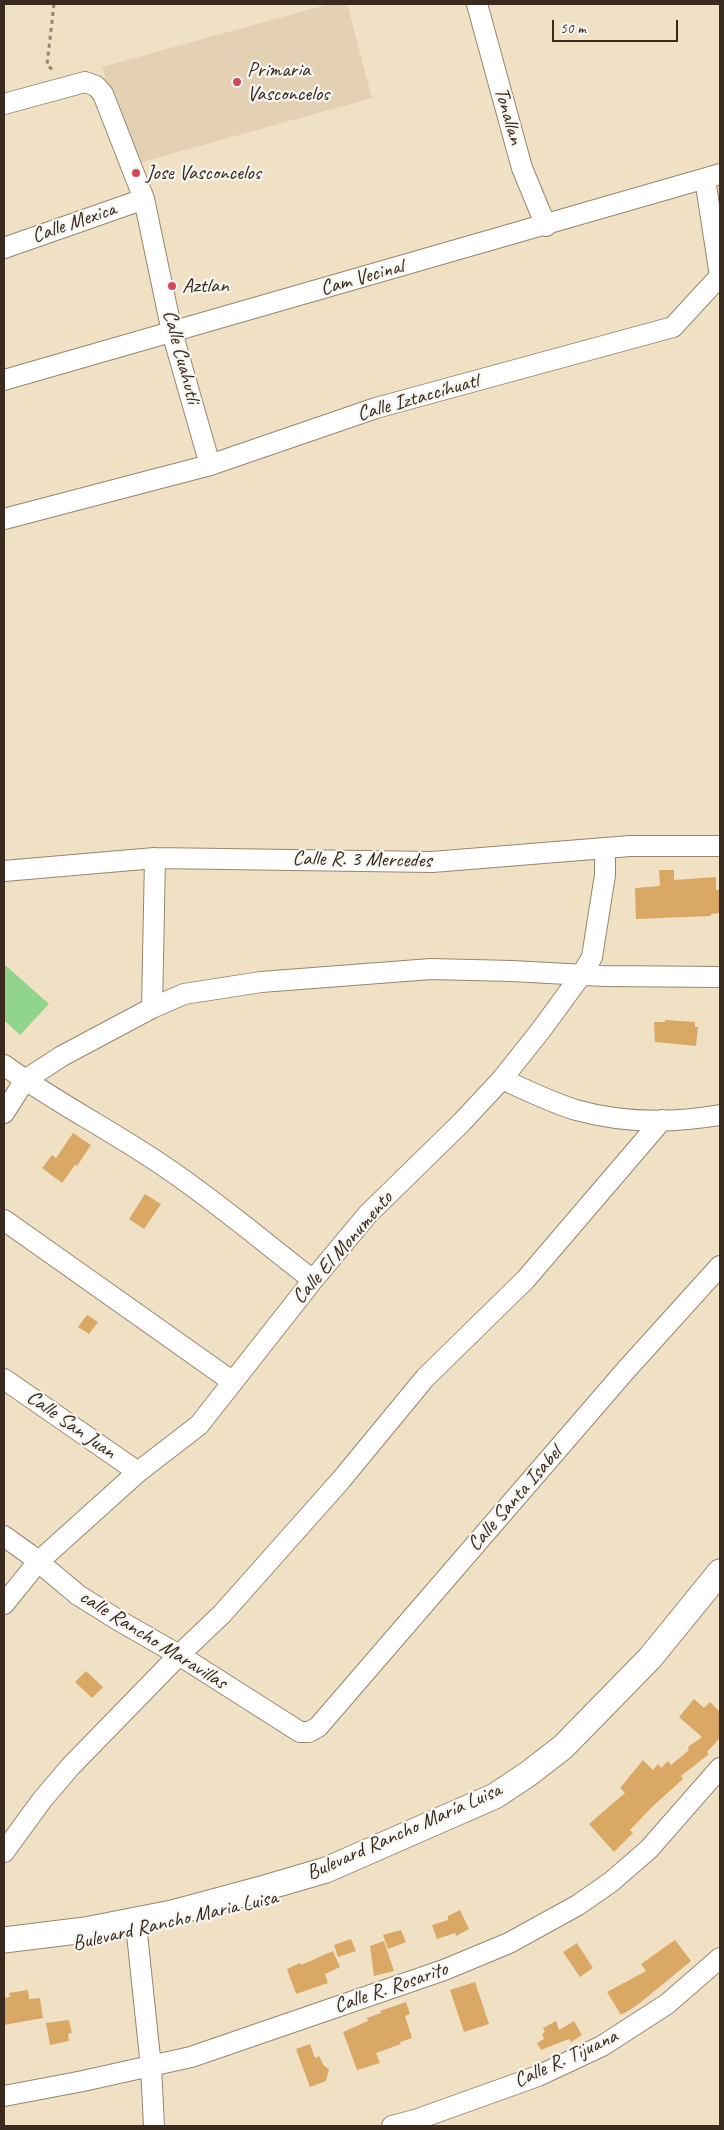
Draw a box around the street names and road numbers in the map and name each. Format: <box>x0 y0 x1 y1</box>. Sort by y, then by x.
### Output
street label: Tonallan <box>488 85 528 147</box>
street label: Calle Mexica <box>29 197 119 249</box>
street label: Cam Vecinal <box>317 254 407 302</box>
street label: Calle Cuahutli <box>156 307 206 407</box>
street label: Calle Iztaccíhuatl <box>354 369 482 427</box>
street label: Calle R. 3 Mercedes <box>292 846 432 874</box>
street label: Calle El Monumento <box>287 1186 399 1310</box>
street label: Calle San Juan <box>21 1385 121 1465</box>
street label: Calle Santa Isabel <box>462 1441 568 1557</box>
street label: calle Rancho Maravillas <box>75 1584 231 1696</box>
street label: Bulevard Rancho María Luisa <box>303 1778 505 1886</box>
street label: Bulevard Rancho Maria Luisa <box>70 1885 280 1957</box>
street label: Calle R. Rosarito <box>331 1957 451 2019</box>
street label: Calle R. Tijuana <box>510 2024 622 2094</box>

